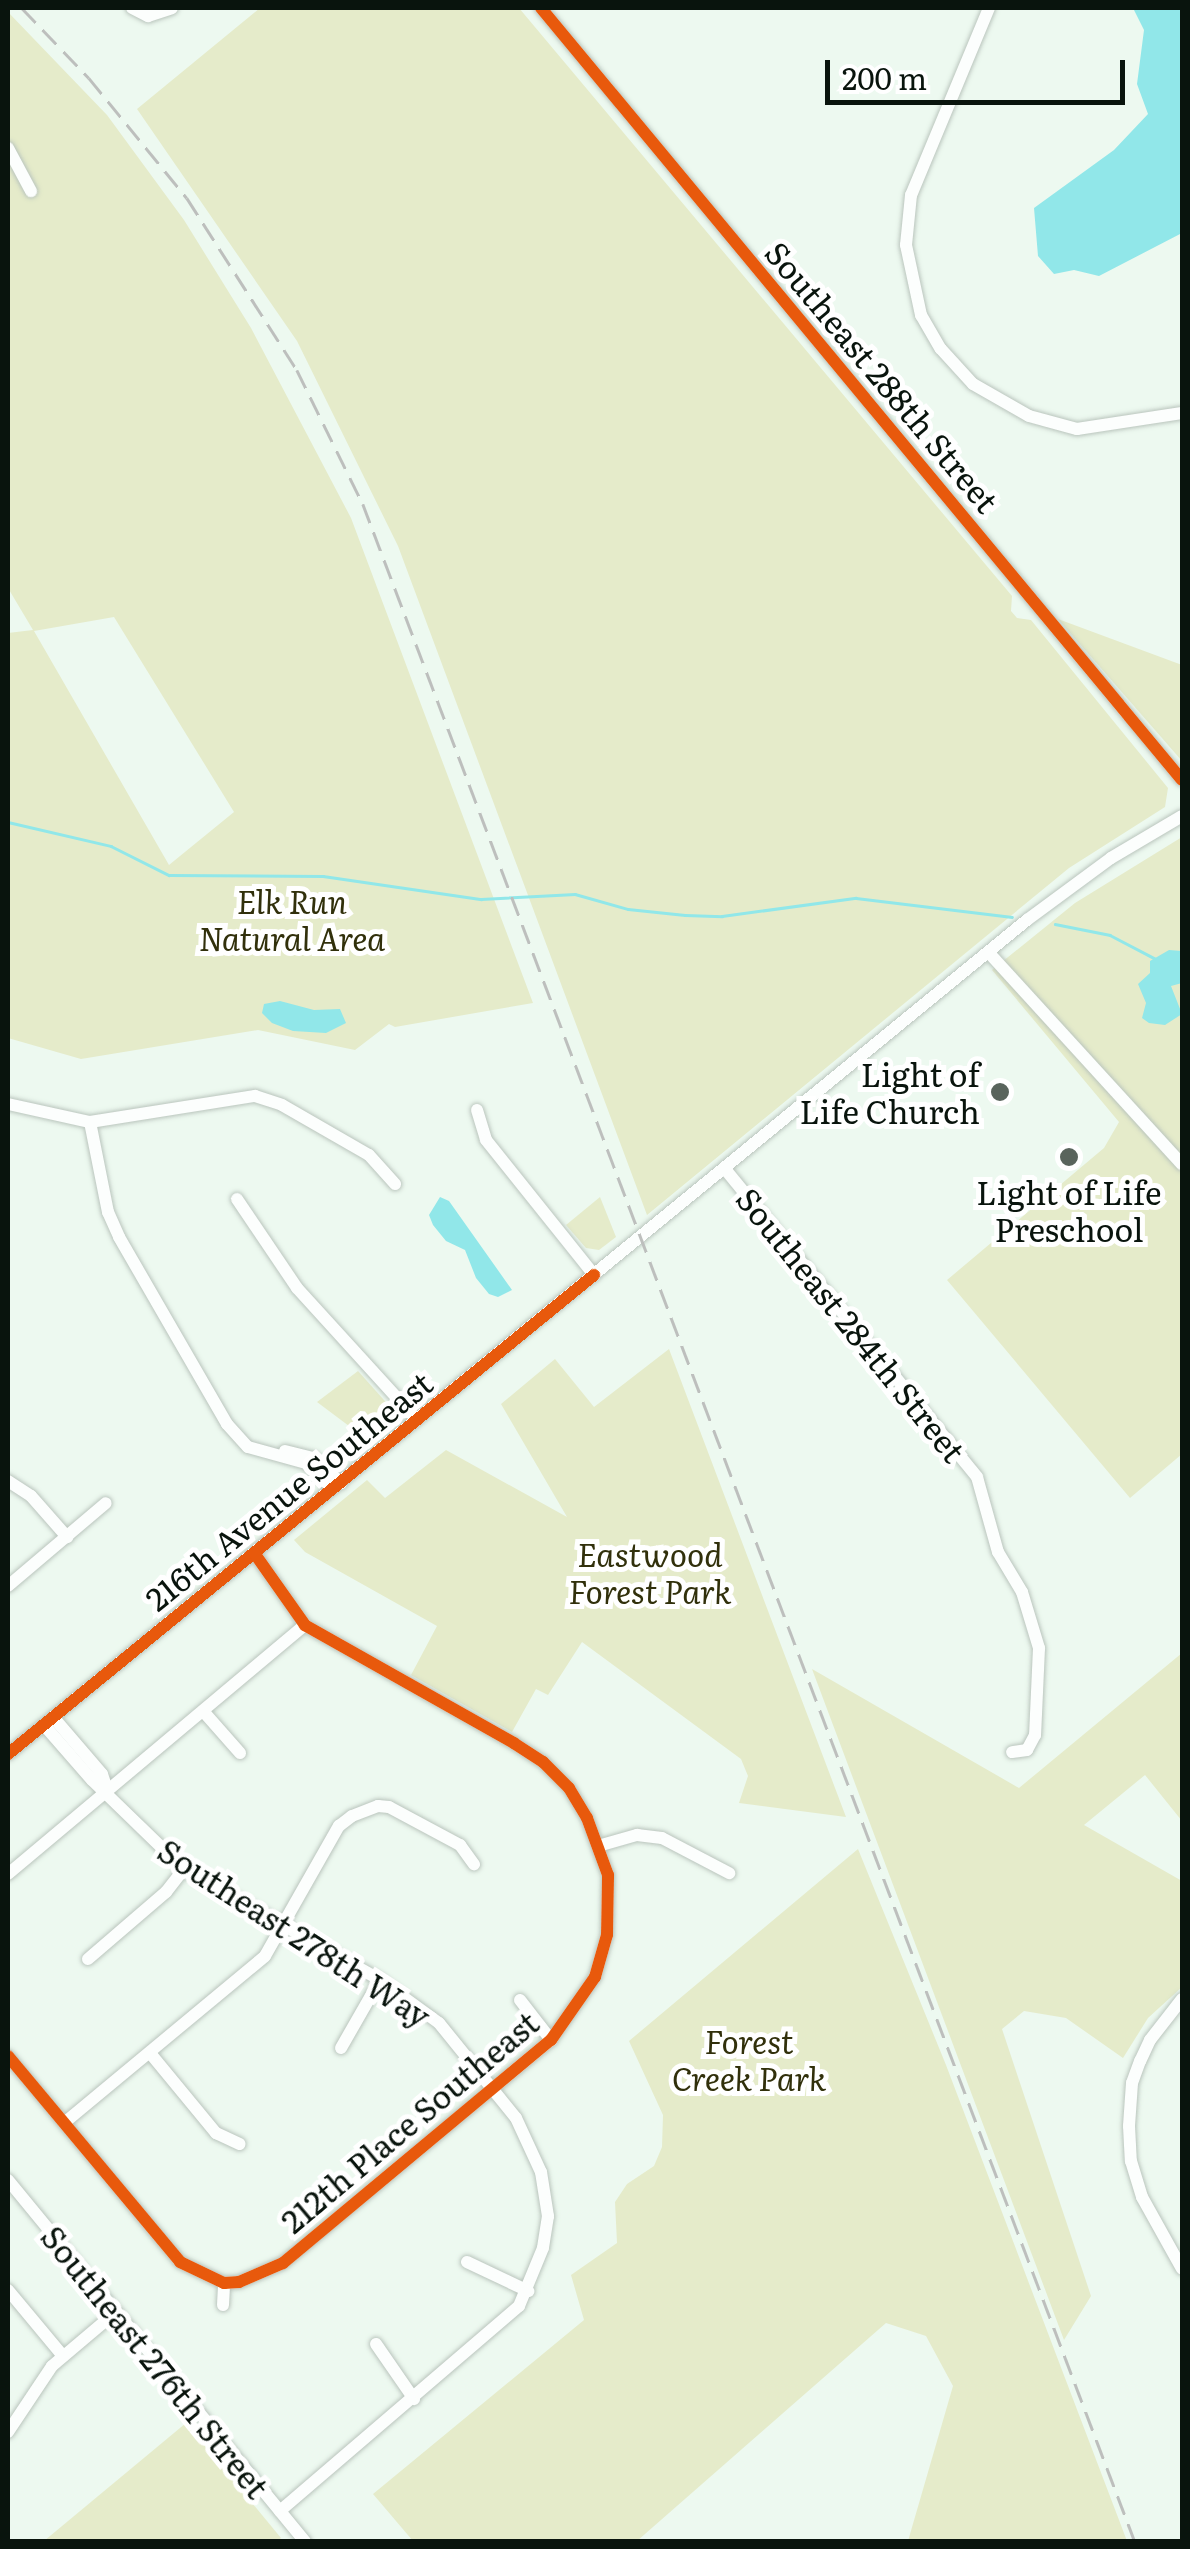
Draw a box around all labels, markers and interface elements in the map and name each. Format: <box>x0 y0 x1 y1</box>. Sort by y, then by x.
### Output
scale bar <box>830 40 1130 102</box>
text: 200 m <box>842 55 927 99</box>
street label: Southeast 288th Street <box>759 233 1007 519</box>
park label: Elk Run Natural Area <box>199 882 385 957</box>
place label: Light of Life Church <box>799 1055 980 1130</box>
marker: Light of Life Church <box>989 1081 1011 1103</box>
marker: Light of Life Preschool <box>1058 1146 1080 1168</box>
place label: Light of Life Preschool <box>976 1173 1162 1248</box>
street label: Southeast 284th Street <box>730 1179 974 1469</box>
street label: 216th Avenue Southeast <box>137 1363 439 1617</box>
park label: Eastwood Forest Park <box>568 1535 732 1610</box>
street label: Southeast 278th Way <box>152 1830 438 2034</box>
street label: 212th Place Southeast <box>273 2002 545 2240</box>
park label: Forest Creek Park <box>672 2022 826 2097</box>
street label: Southeast 276th Street <box>34 2217 278 2505</box>

